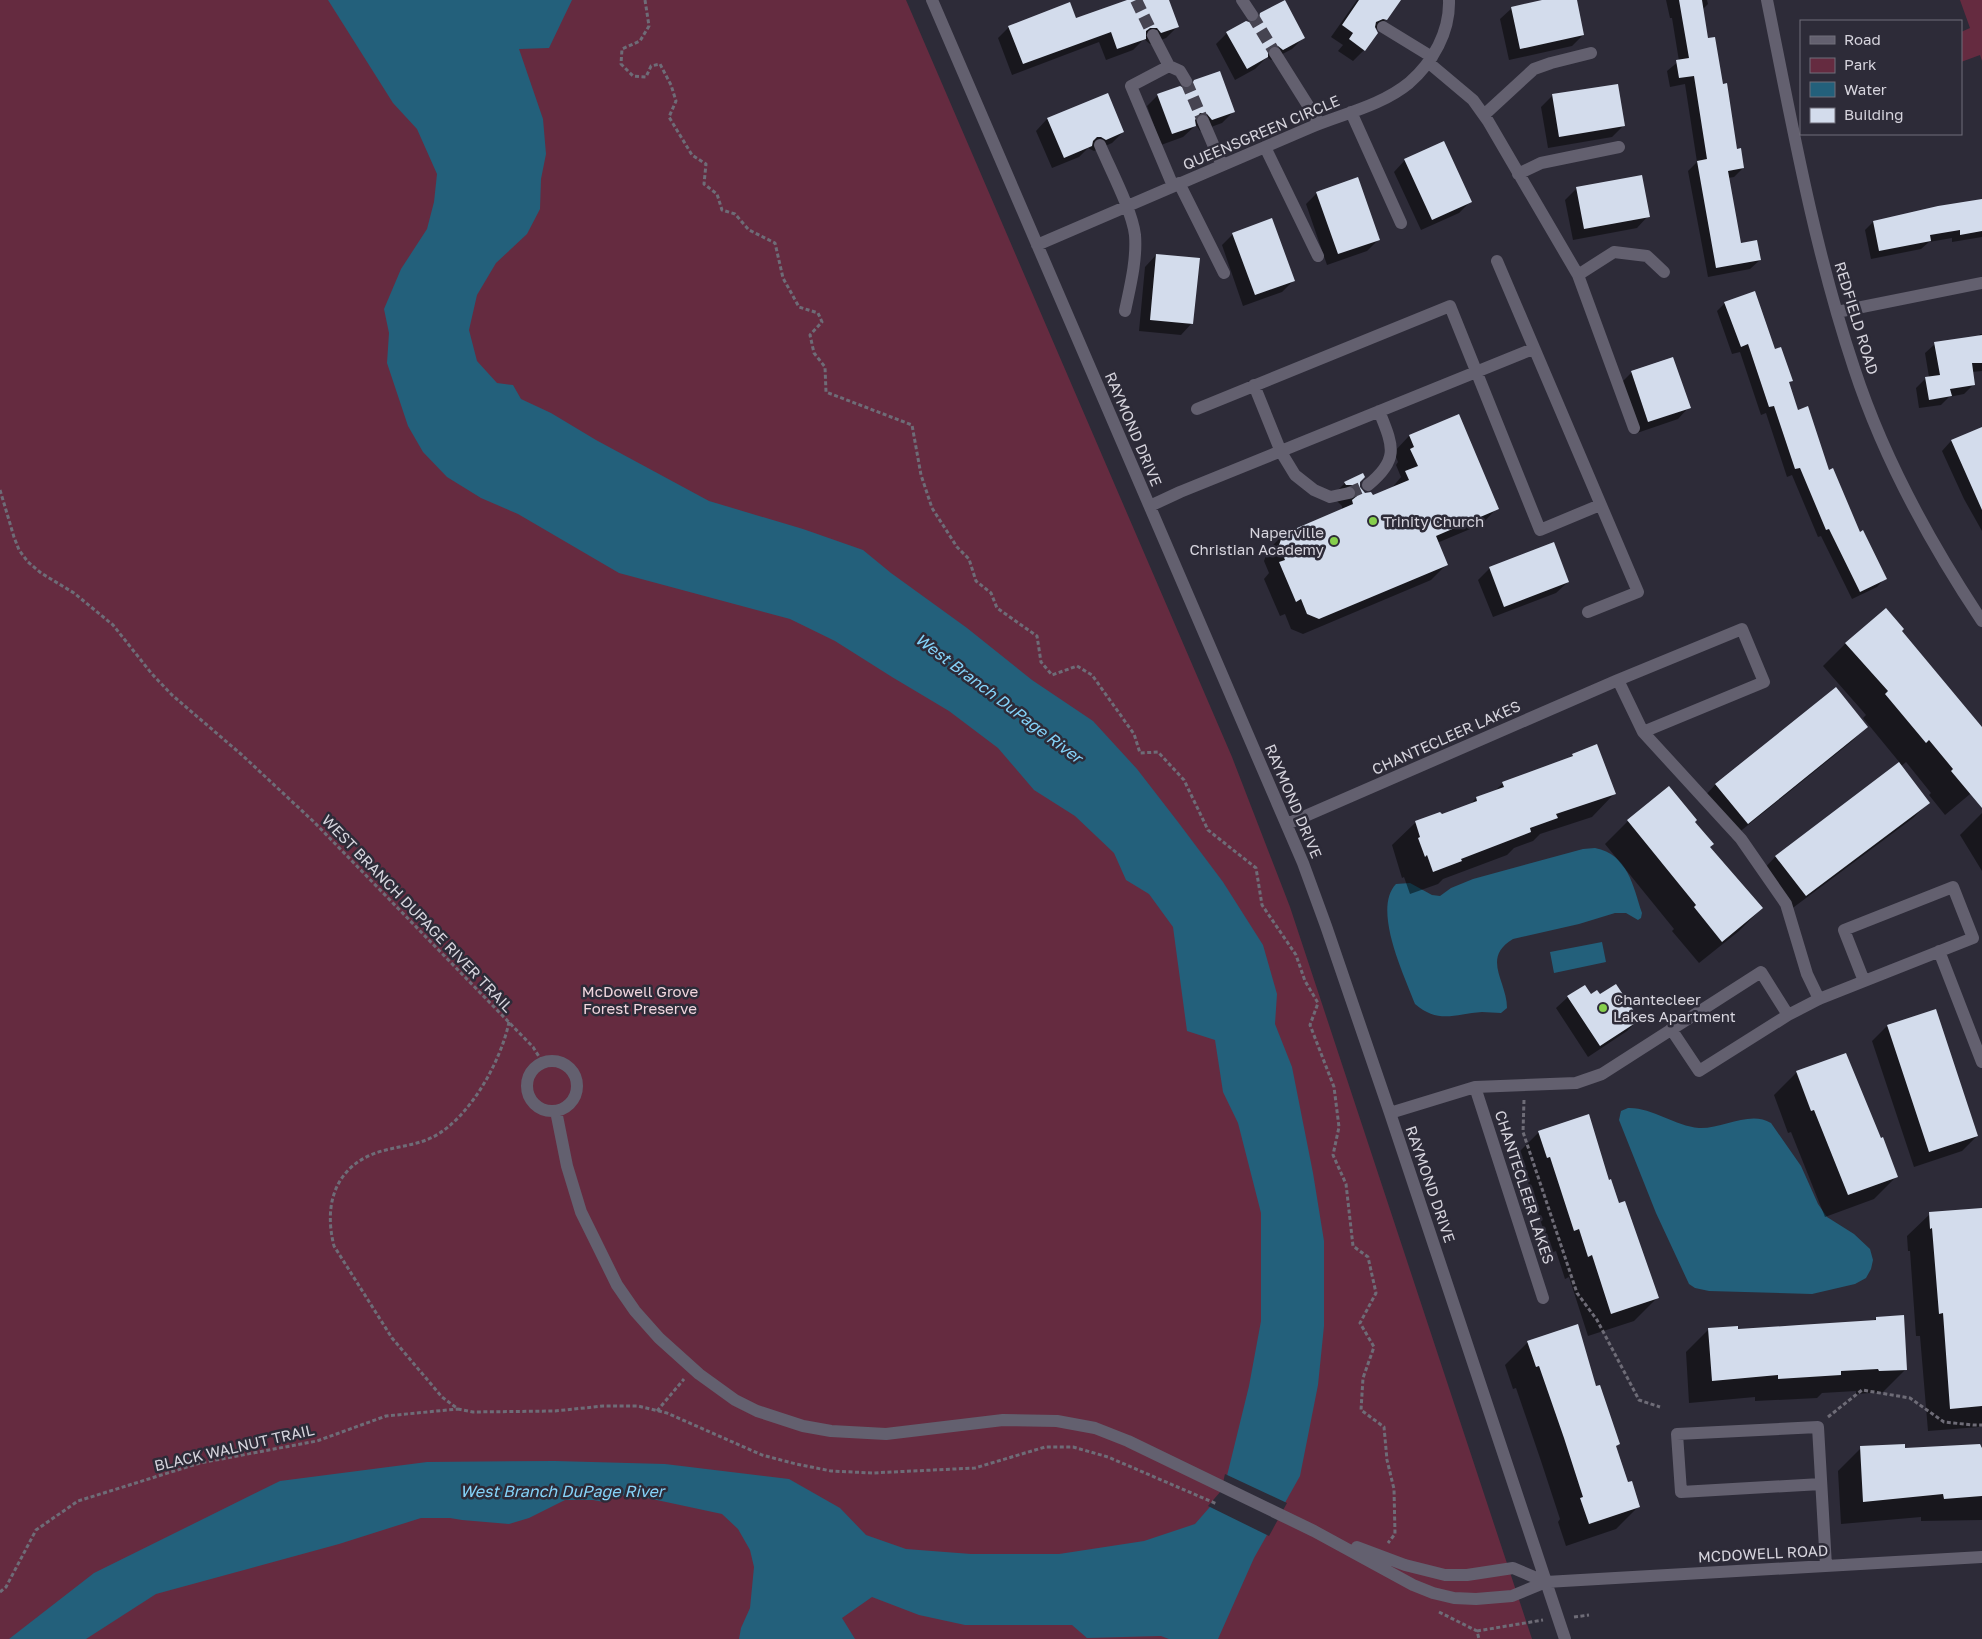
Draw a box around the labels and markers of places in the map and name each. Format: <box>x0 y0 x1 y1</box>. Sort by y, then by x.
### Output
place label: Trinity Church <box>1383 512 1484 530</box>
marker: Trinity Church <box>1367 515 1379 527</box>
place label: Naperville Christian Academy <box>1189 523 1325 558</box>
marker: Naperville Christian Academy <box>1328 535 1340 547</box>
place label: Chantecleer Lakes Apartment <box>1613 990 1736 1025</box>
marker: Chantecleer Lakes Apartment <box>1597 1002 1609 1014</box>

